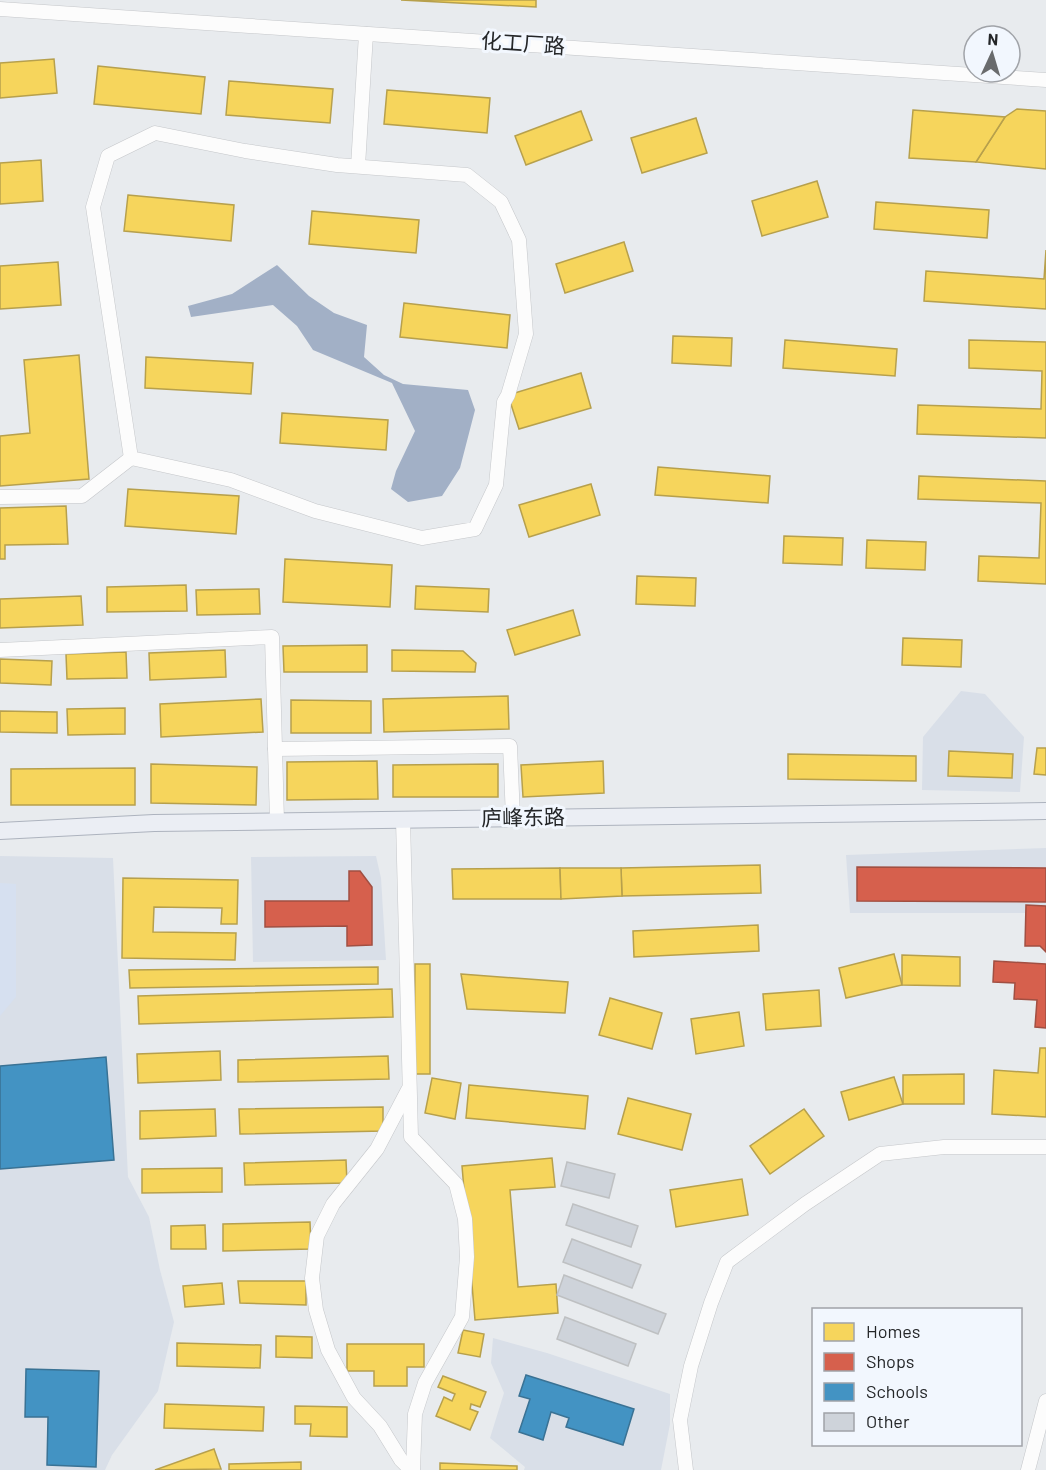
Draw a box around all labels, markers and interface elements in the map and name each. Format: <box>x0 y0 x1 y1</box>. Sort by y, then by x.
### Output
north arrow <box>962 24 1022 84</box>
street label: 化工厂路 <box>480 27 566 58</box>
text: N <box>987 29 999 48</box>
street label: 庐峰东路 <box>481 803 565 830</box>
legend <box>812 1308 1022 1446</box>
text: Homes <box>866 1320 920 1342</box>
text: Shops <box>866 1350 915 1372</box>
text: Schools <box>866 1380 928 1402</box>
text: Other <box>866 1410 910 1432</box>

